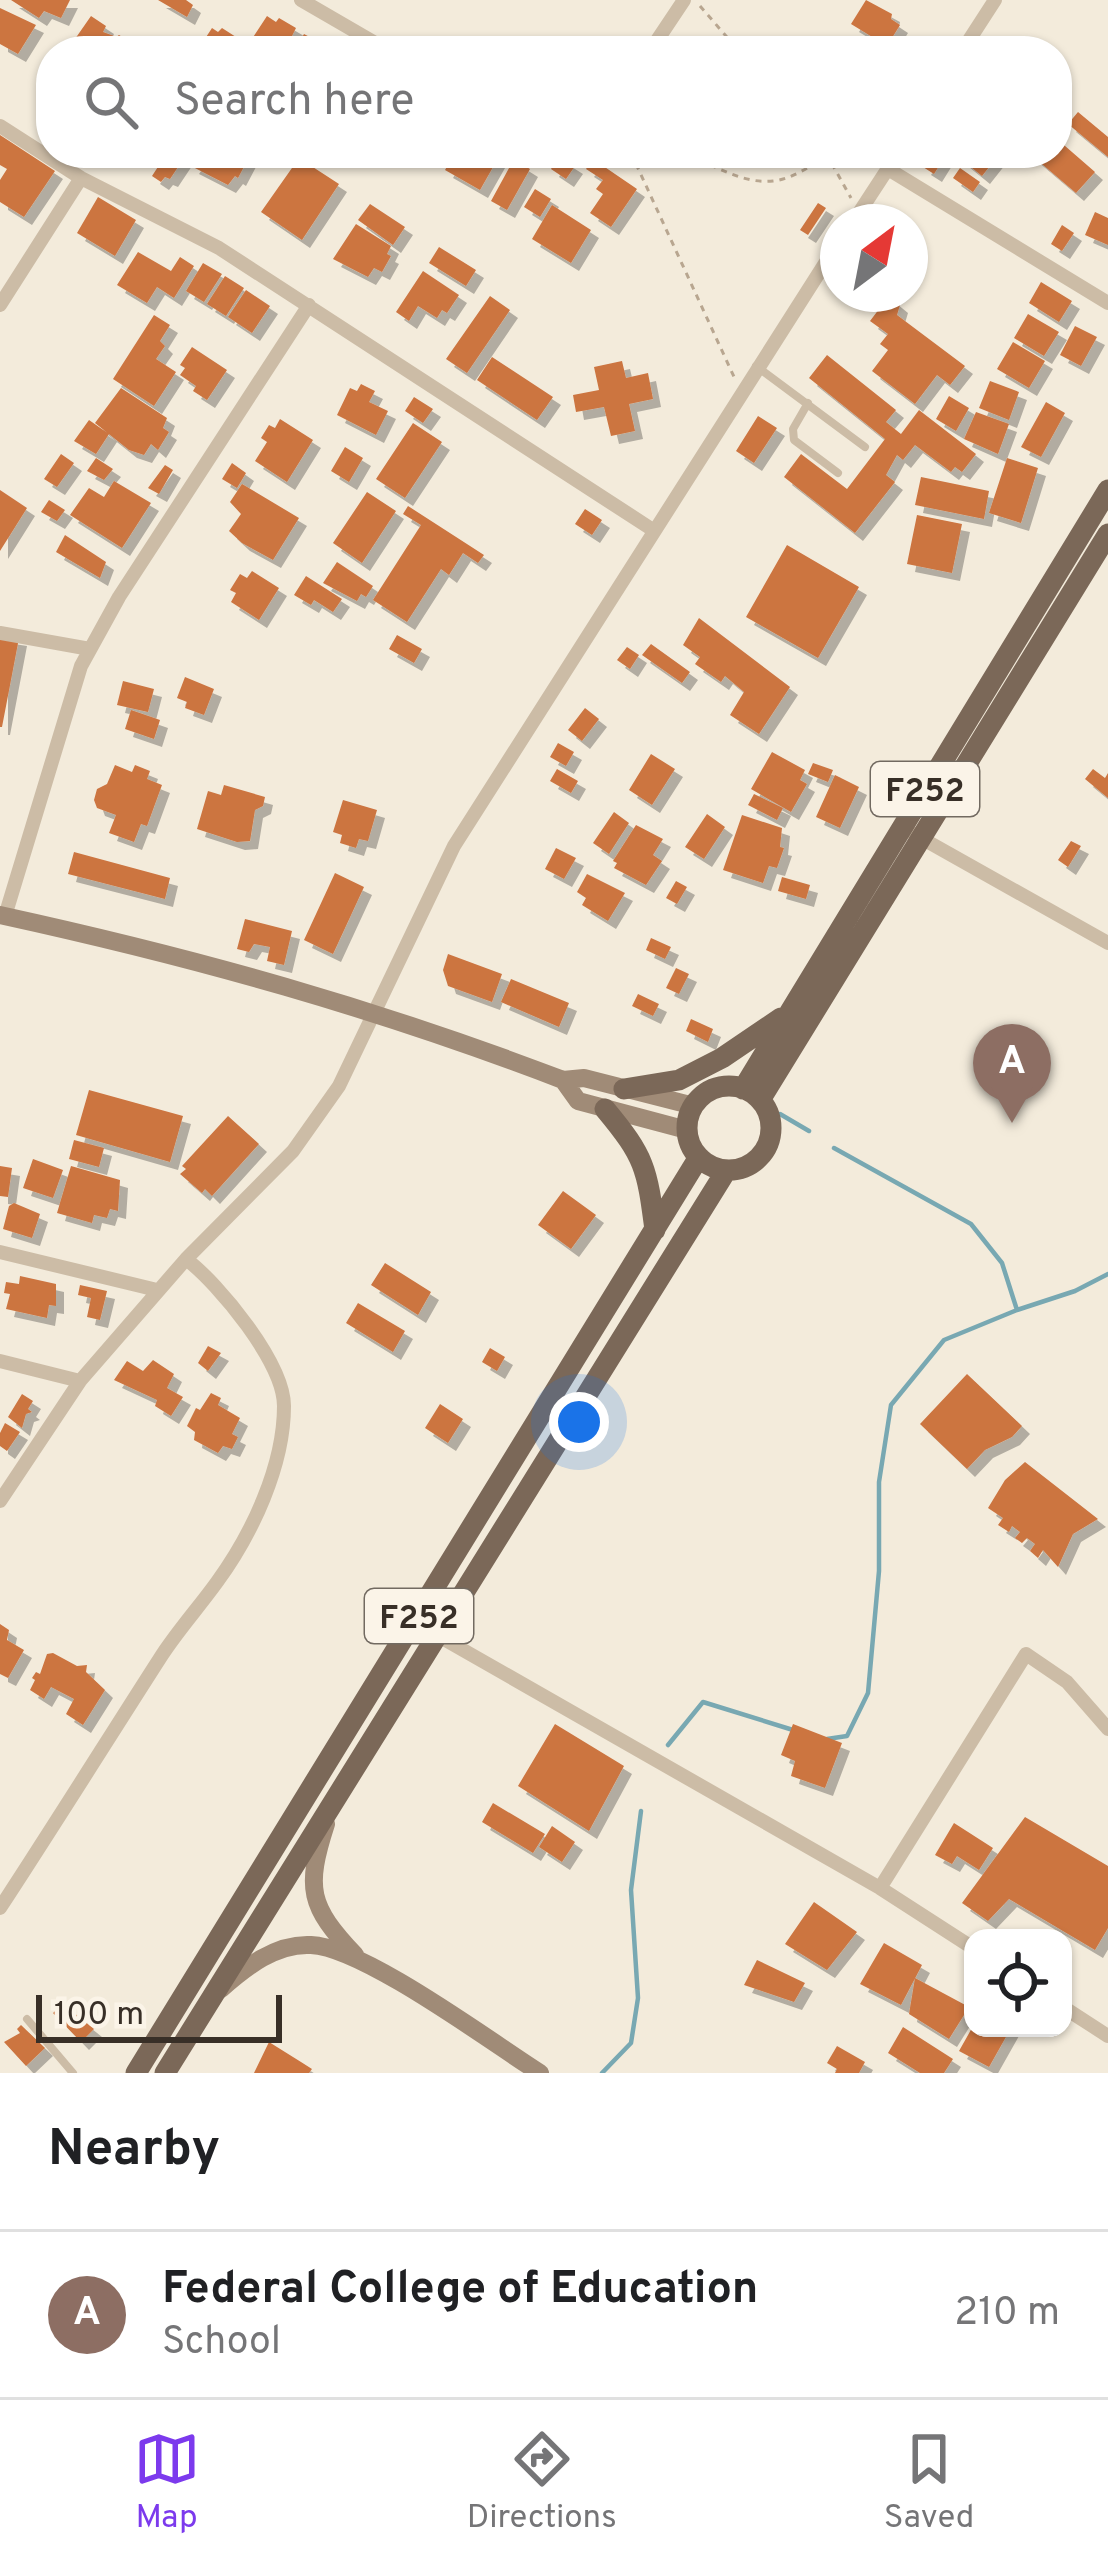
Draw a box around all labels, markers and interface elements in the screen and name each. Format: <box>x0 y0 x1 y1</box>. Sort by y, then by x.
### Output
search box <box>36 36 1072 168</box>
icon: search <box>78 69 144 135</box>
text: Search here <box>174 74 414 131</box>
north arrow <box>820 204 928 312</box>
road number: F252 <box>871 762 979 816</box>
pin: A <box>973 1024 1051 1123</box>
your location <box>549 1392 609 1452</box>
road number: F252 <box>365 1589 473 1643</box>
map controls <box>964 1929 1072 2037</box>
button: locate <box>964 1929 1072 2037</box>
scale bar <box>36 1989 282 2042</box>
text: 100 m <box>54 1995 144 2037</box>
text: Nearby <box>48 2119 220 2184</box>
text: Federal College of Education <box>162 2262 758 2319</box>
text: A <box>73 2290 101 2339</box>
text: 210 m <box>954 2290 1060 2339</box>
text: School <box>162 2319 281 2368</box>
tab: Map <box>134 2426 200 2540</box>
tab: Directions <box>467 2426 617 2540</box>
tab: Saved <box>884 2426 974 2540</box>

